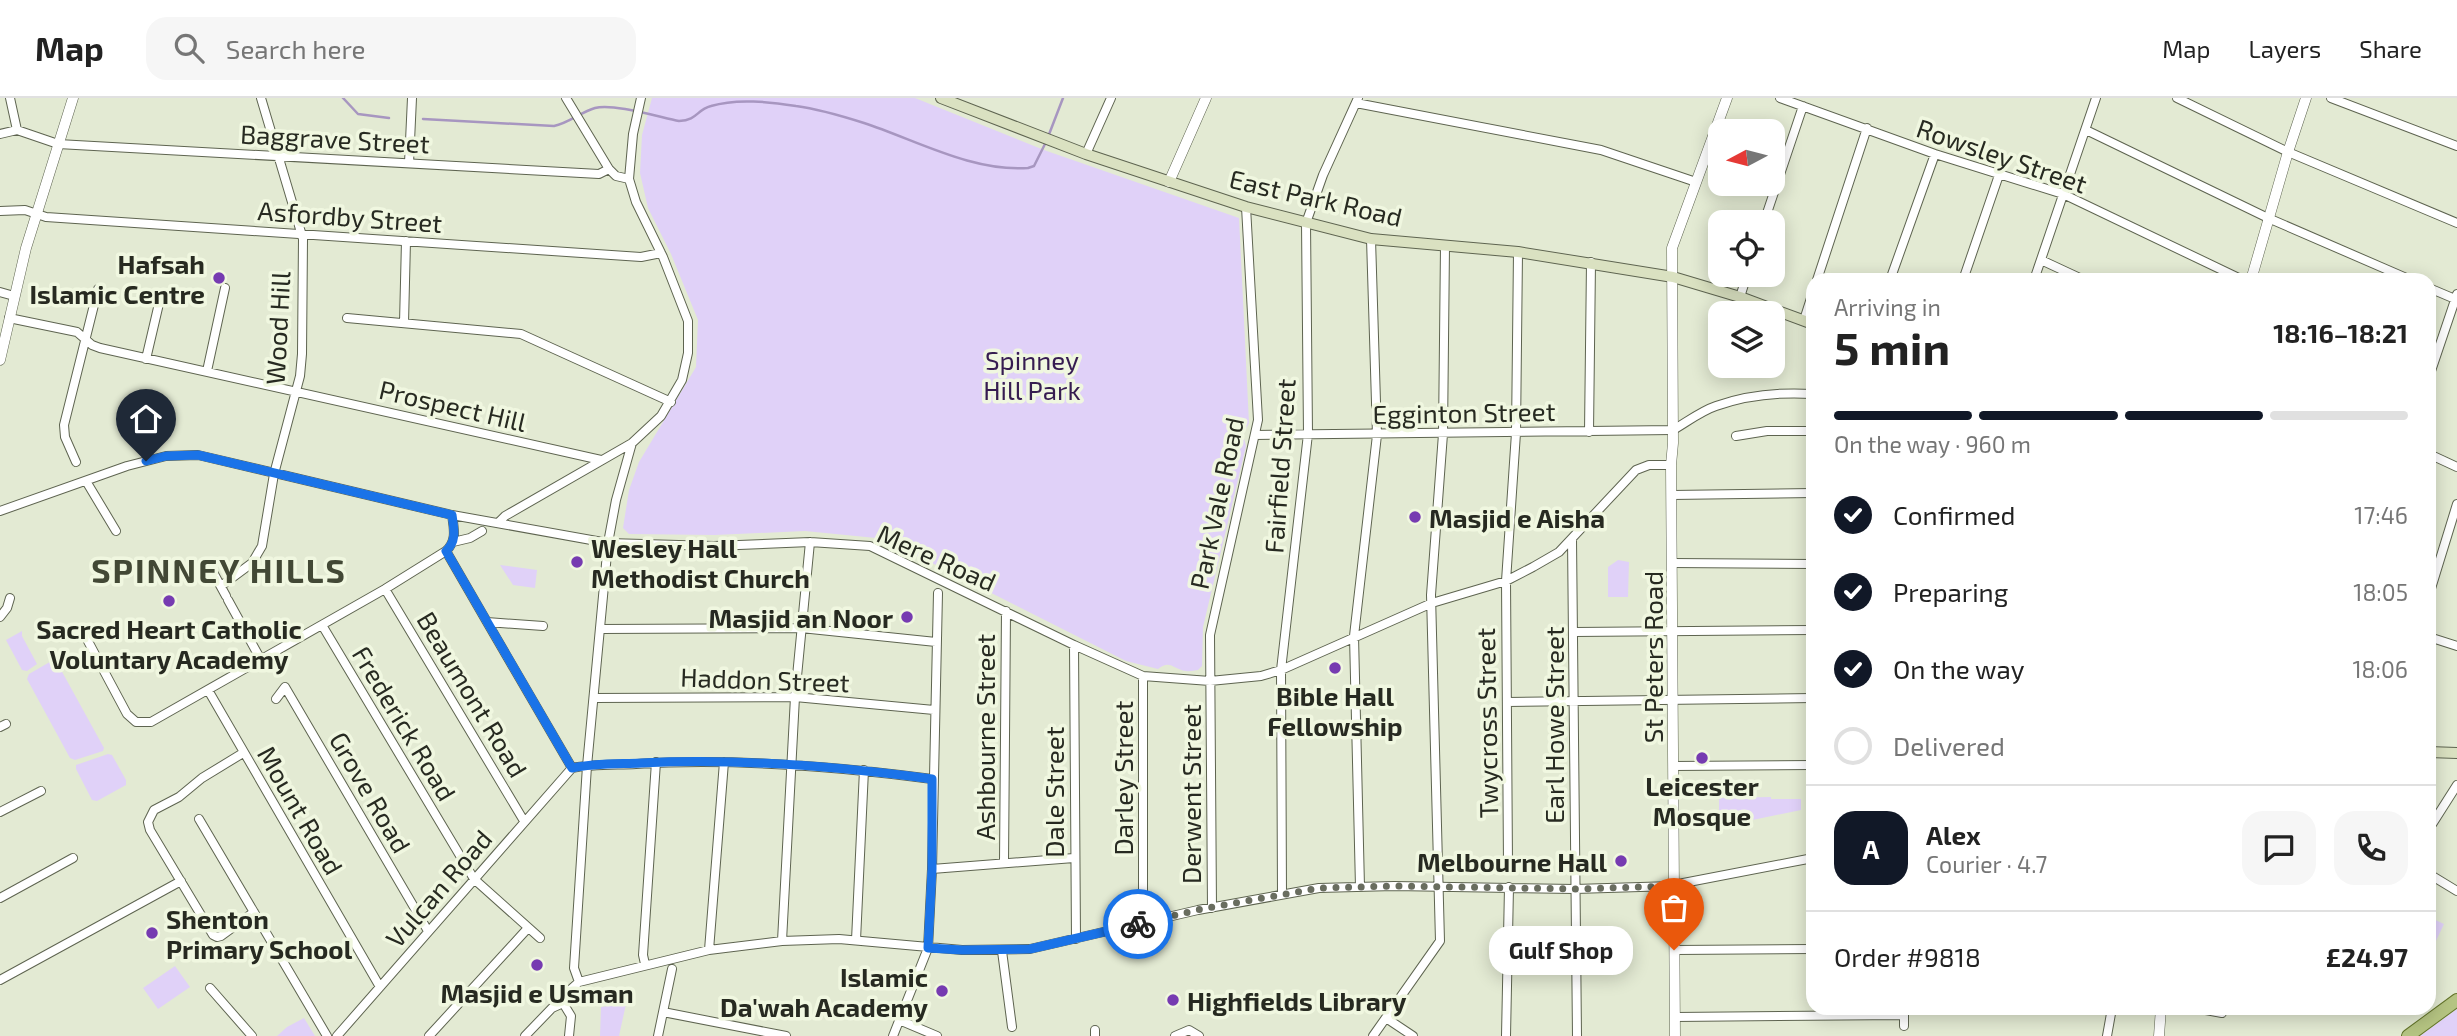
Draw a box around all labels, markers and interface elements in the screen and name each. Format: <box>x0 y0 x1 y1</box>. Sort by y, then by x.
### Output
search box <box>146 17 636 80</box>
text: Map <box>35 28 104 68</box>
icon: search <box>170 29 208 67</box>
text: Search here <box>226 33 365 64</box>
text: Map <box>2162 34 2210 63</box>
text: Layers <box>2248 34 2321 63</box>
text: Share <box>2359 34 2422 63</box>
street label: Rowsley Street <box>1913 111 2091 199</box>
street label: Baggrave Street <box>239 118 431 158</box>
north arrow <box>1708 119 1785 196</box>
map controls <box>1708 119 1785 378</box>
street label: East Park Road <box>1227 162 1405 232</box>
street label: Asfordby Street <box>257 194 443 238</box>
button: locate <box>1708 210 1785 287</box>
place label: Hafsah Islamic Centre <box>30 248 205 309</box>
marker: Hafsah Islamic Centre <box>211 270 227 286</box>
street label: Wood Hill <box>259 270 295 386</box>
text: Arriving in <box>1834 293 1941 321</box>
button: layers <box>1708 301 1785 378</box>
text: 18:16–18:21 <box>2273 317 2408 348</box>
text: 5 min <box>1834 319 1950 374</box>
park label: Spinney Hill Park <box>983 344 1081 405</box>
street label: Prospect Hill <box>376 373 530 437</box>
street label: Fairfield Street <box>1257 378 1301 554</box>
pin <box>116 389 176 461</box>
street label: Egginton Street <box>1372 395 1556 429</box>
icon: home <box>127 400 165 438</box>
street label: Park Vale Road <box>1183 414 1249 592</box>
text: On the way · 960 m <box>1834 430 2031 458</box>
icon: check <box>1834 496 1872 534</box>
text: Confirmed <box>1893 499 2016 530</box>
text: 17:46 <box>2354 501 2408 529</box>
place label: Masjid e Aisha <box>1429 502 1605 533</box>
marker: Masjid e Aisha <box>1407 509 1423 525</box>
street label: Mere Road <box>873 517 1001 597</box>
place label: Wesley Hall Methodist Church <box>591 532 810 593</box>
district label: SPINNEY HILLS <box>91 550 347 590</box>
marker: Wesley Hall Methodist Church <box>569 554 585 570</box>
street label: St Peters Road <box>1637 571 1668 743</box>
icon: check <box>1834 573 1872 611</box>
text: Preparing <box>1893 576 2008 607</box>
text: 18:05 <box>2353 578 2408 606</box>
marker: Sacred Heart Catholic Voluntary Academy <box>161 593 177 609</box>
place label: Masjid an Noor <box>708 602 893 633</box>
street label: Beaumont Road <box>411 606 535 782</box>
marker: Masjid an Noor <box>899 609 915 625</box>
place label: Sacred Heart Catholic Voluntary Academy <box>36 613 302 675</box>
street label: Earl Howe Street <box>1538 626 1569 824</box>
street label: Twycross Street <box>1469 628 1503 818</box>
street label: Ashbourne Street <box>969 634 1000 840</box>
street label: Frederick Road <box>347 640 463 806</box>
icon: check <box>1834 650 1872 688</box>
text: On the way <box>1893 653 2024 684</box>
text: 18:06 <box>2352 655 2408 683</box>
marker: Bible Hall Fellowship <box>1327 660 1343 676</box>
street label: Haddon Street <box>680 661 850 697</box>
place label: Bible Hall Fellowship <box>1267 680 1403 741</box>
street label: Darley Street <box>1107 701 1138 855</box>
street label: Derwent Street <box>1175 704 1206 884</box>
street label: Grove Road <box>324 726 418 858</box>
street label: Dale Street <box>1038 726 1069 858</box>
text: Delivered <box>1893 730 2005 761</box>
street label: Mount Road <box>252 740 350 880</box>
marker: Leicester Mosque <box>1694 750 1710 766</box>
place label: Leicester Mosque <box>1645 770 1759 831</box>
button: chat <box>2242 811 2316 885</box>
button: phone <box>2334 811 2408 885</box>
text: Alex <box>1926 819 1981 850</box>
street label: Vulcan Road <box>379 823 497 953</box>
text: A <box>1863 833 1879 864</box>
place label: Melbourne Hall <box>1417 846 1607 877</box>
text: Courier · 4.7 <box>1926 850 2047 878</box>
marker: Melbourne Hall <box>1613 853 1629 869</box>
pin <box>1644 878 1704 950</box>
courier <box>1103 889 1173 959</box>
icon: bag <box>1655 889 1693 927</box>
place label: Shenton Primary School <box>166 903 353 965</box>
icon: bike <box>1119 905 1157 943</box>
marker: Shenton Primary School <box>144 925 160 941</box>
callout: Gulf Shop <box>1488 926 1632 974</box>
text: Gulf Shop <box>1509 936 1613 964</box>
text: Order #9818 <box>1834 941 1981 972</box>
text: £24.97 <box>2326 941 2408 972</box>
marker: Masjid e Usman <box>529 957 545 973</box>
place label: Islamic Da'wah Academy <box>720 961 928 1023</box>
place label: Masjid e Usman <box>440 977 634 1008</box>
marker: Islamic Da'wah Academy <box>934 983 950 999</box>
place label: Highfields Library <box>1187 985 1407 1017</box>
marker: Highfields Library <box>1165 992 1181 1008</box>

